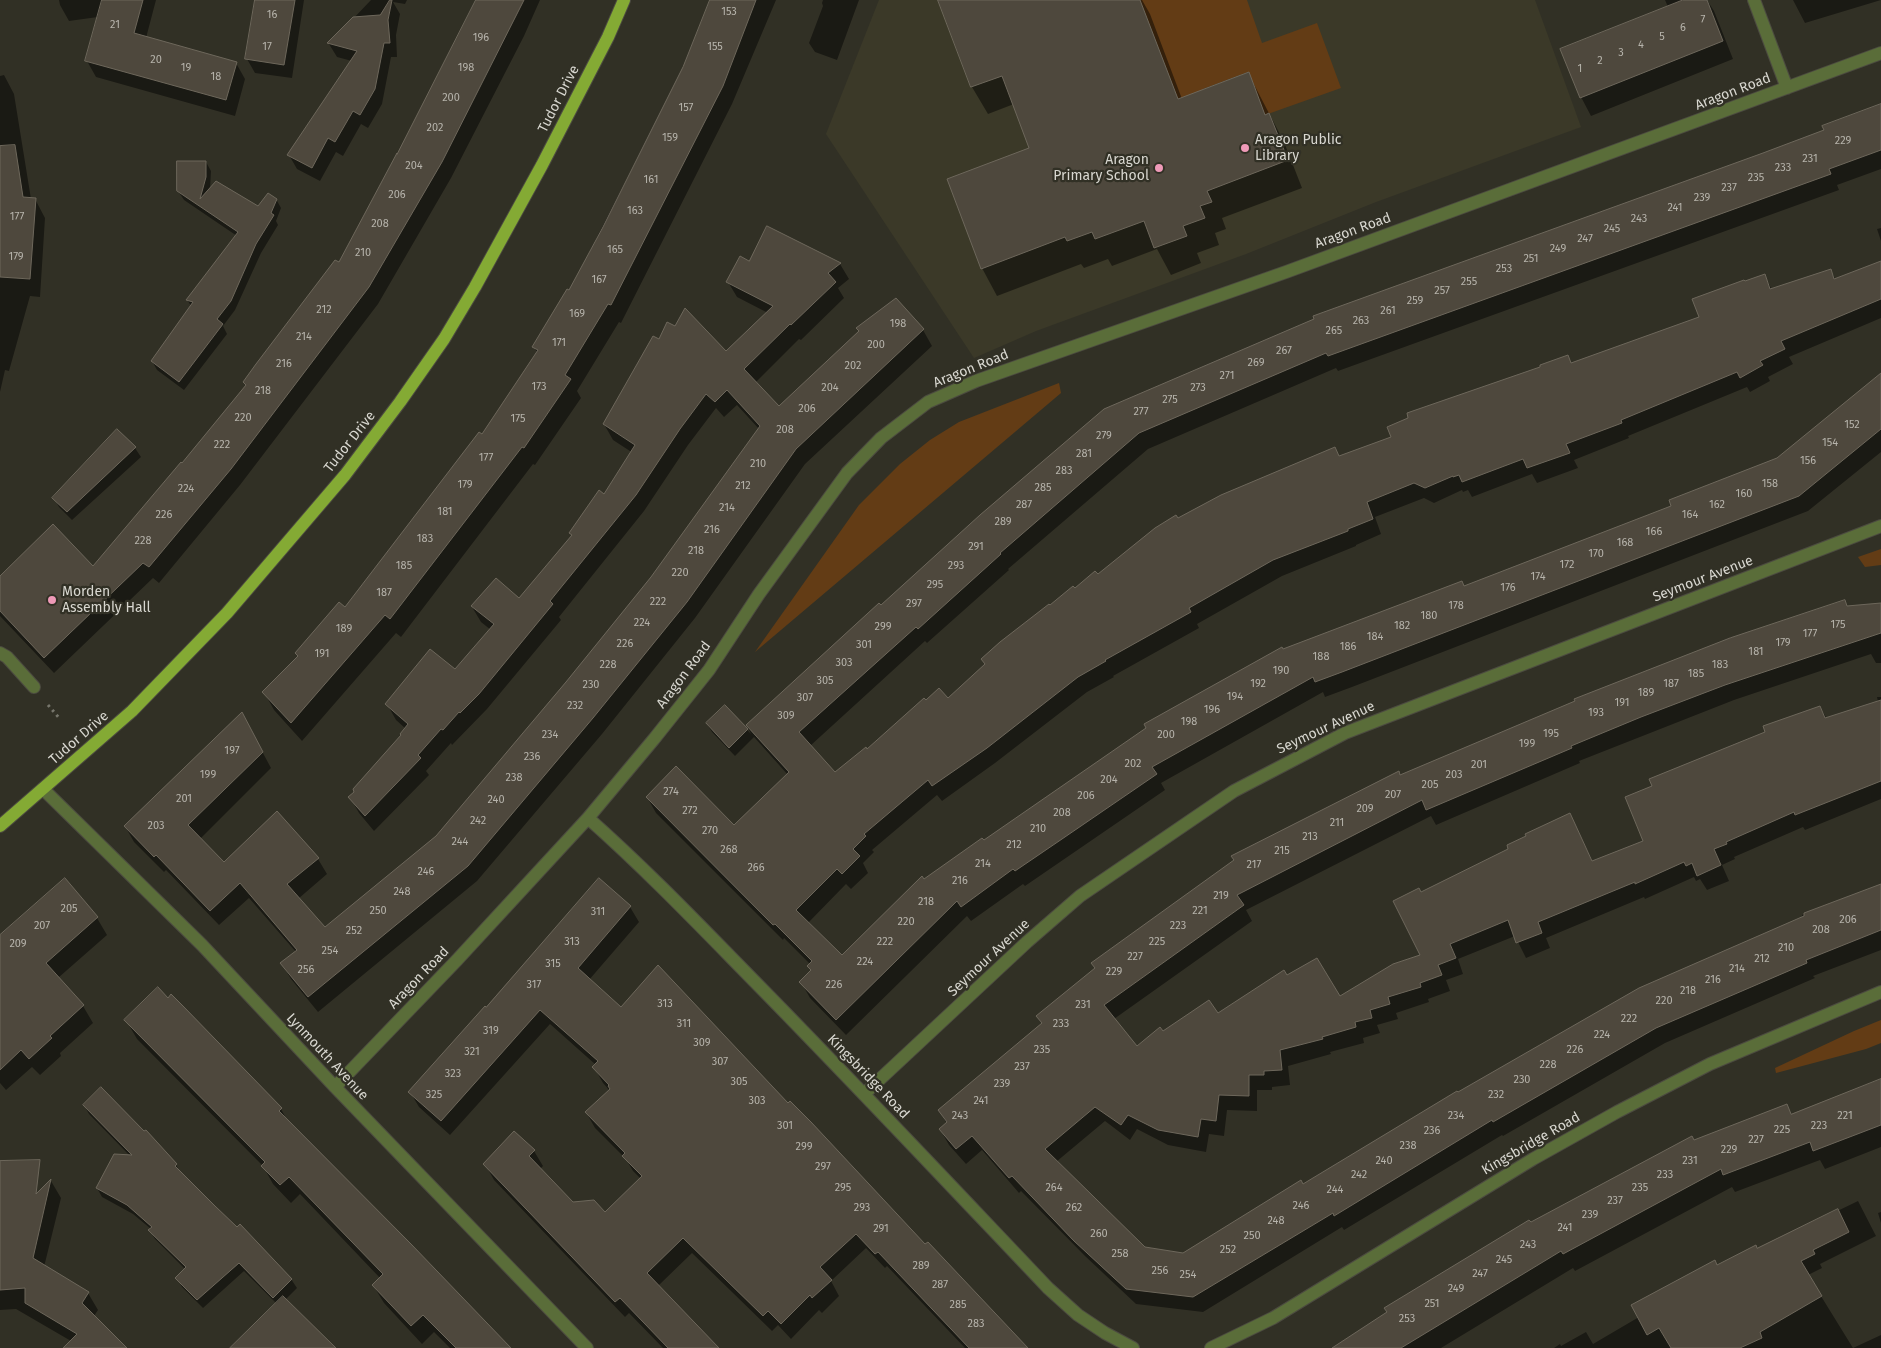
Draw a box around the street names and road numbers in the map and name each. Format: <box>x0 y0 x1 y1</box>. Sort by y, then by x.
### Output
street label: Tudor Drive <box>535 63 583 135</box>
street label: Aragon Road <box>1693 70 1773 114</box>
street label: Aragon Road <box>1313 209 1393 253</box>
street label: Aragon Road <box>931 346 1011 392</box>
street label: Tudor Drive <box>321 408 379 476</box>
street label: Seymour Avenue <box>1651 552 1755 606</box>
street label: Aragon Road <box>653 638 715 712</box>
street label: Seymour Avenue <box>1274 698 1378 758</box>
street label: Tudor Drive <box>46 708 112 768</box>
street label: Seymour Avenue <box>945 916 1033 1000</box>
street label: Aragon Road <box>385 943 453 1013</box>
street label: Lynmouth Avenue <box>282 1010 372 1104</box>
street label: Kingsbridge Road <box>823 1031 913 1123</box>
street label: Kingsbridge Road <box>1479 1109 1583 1179</box>

